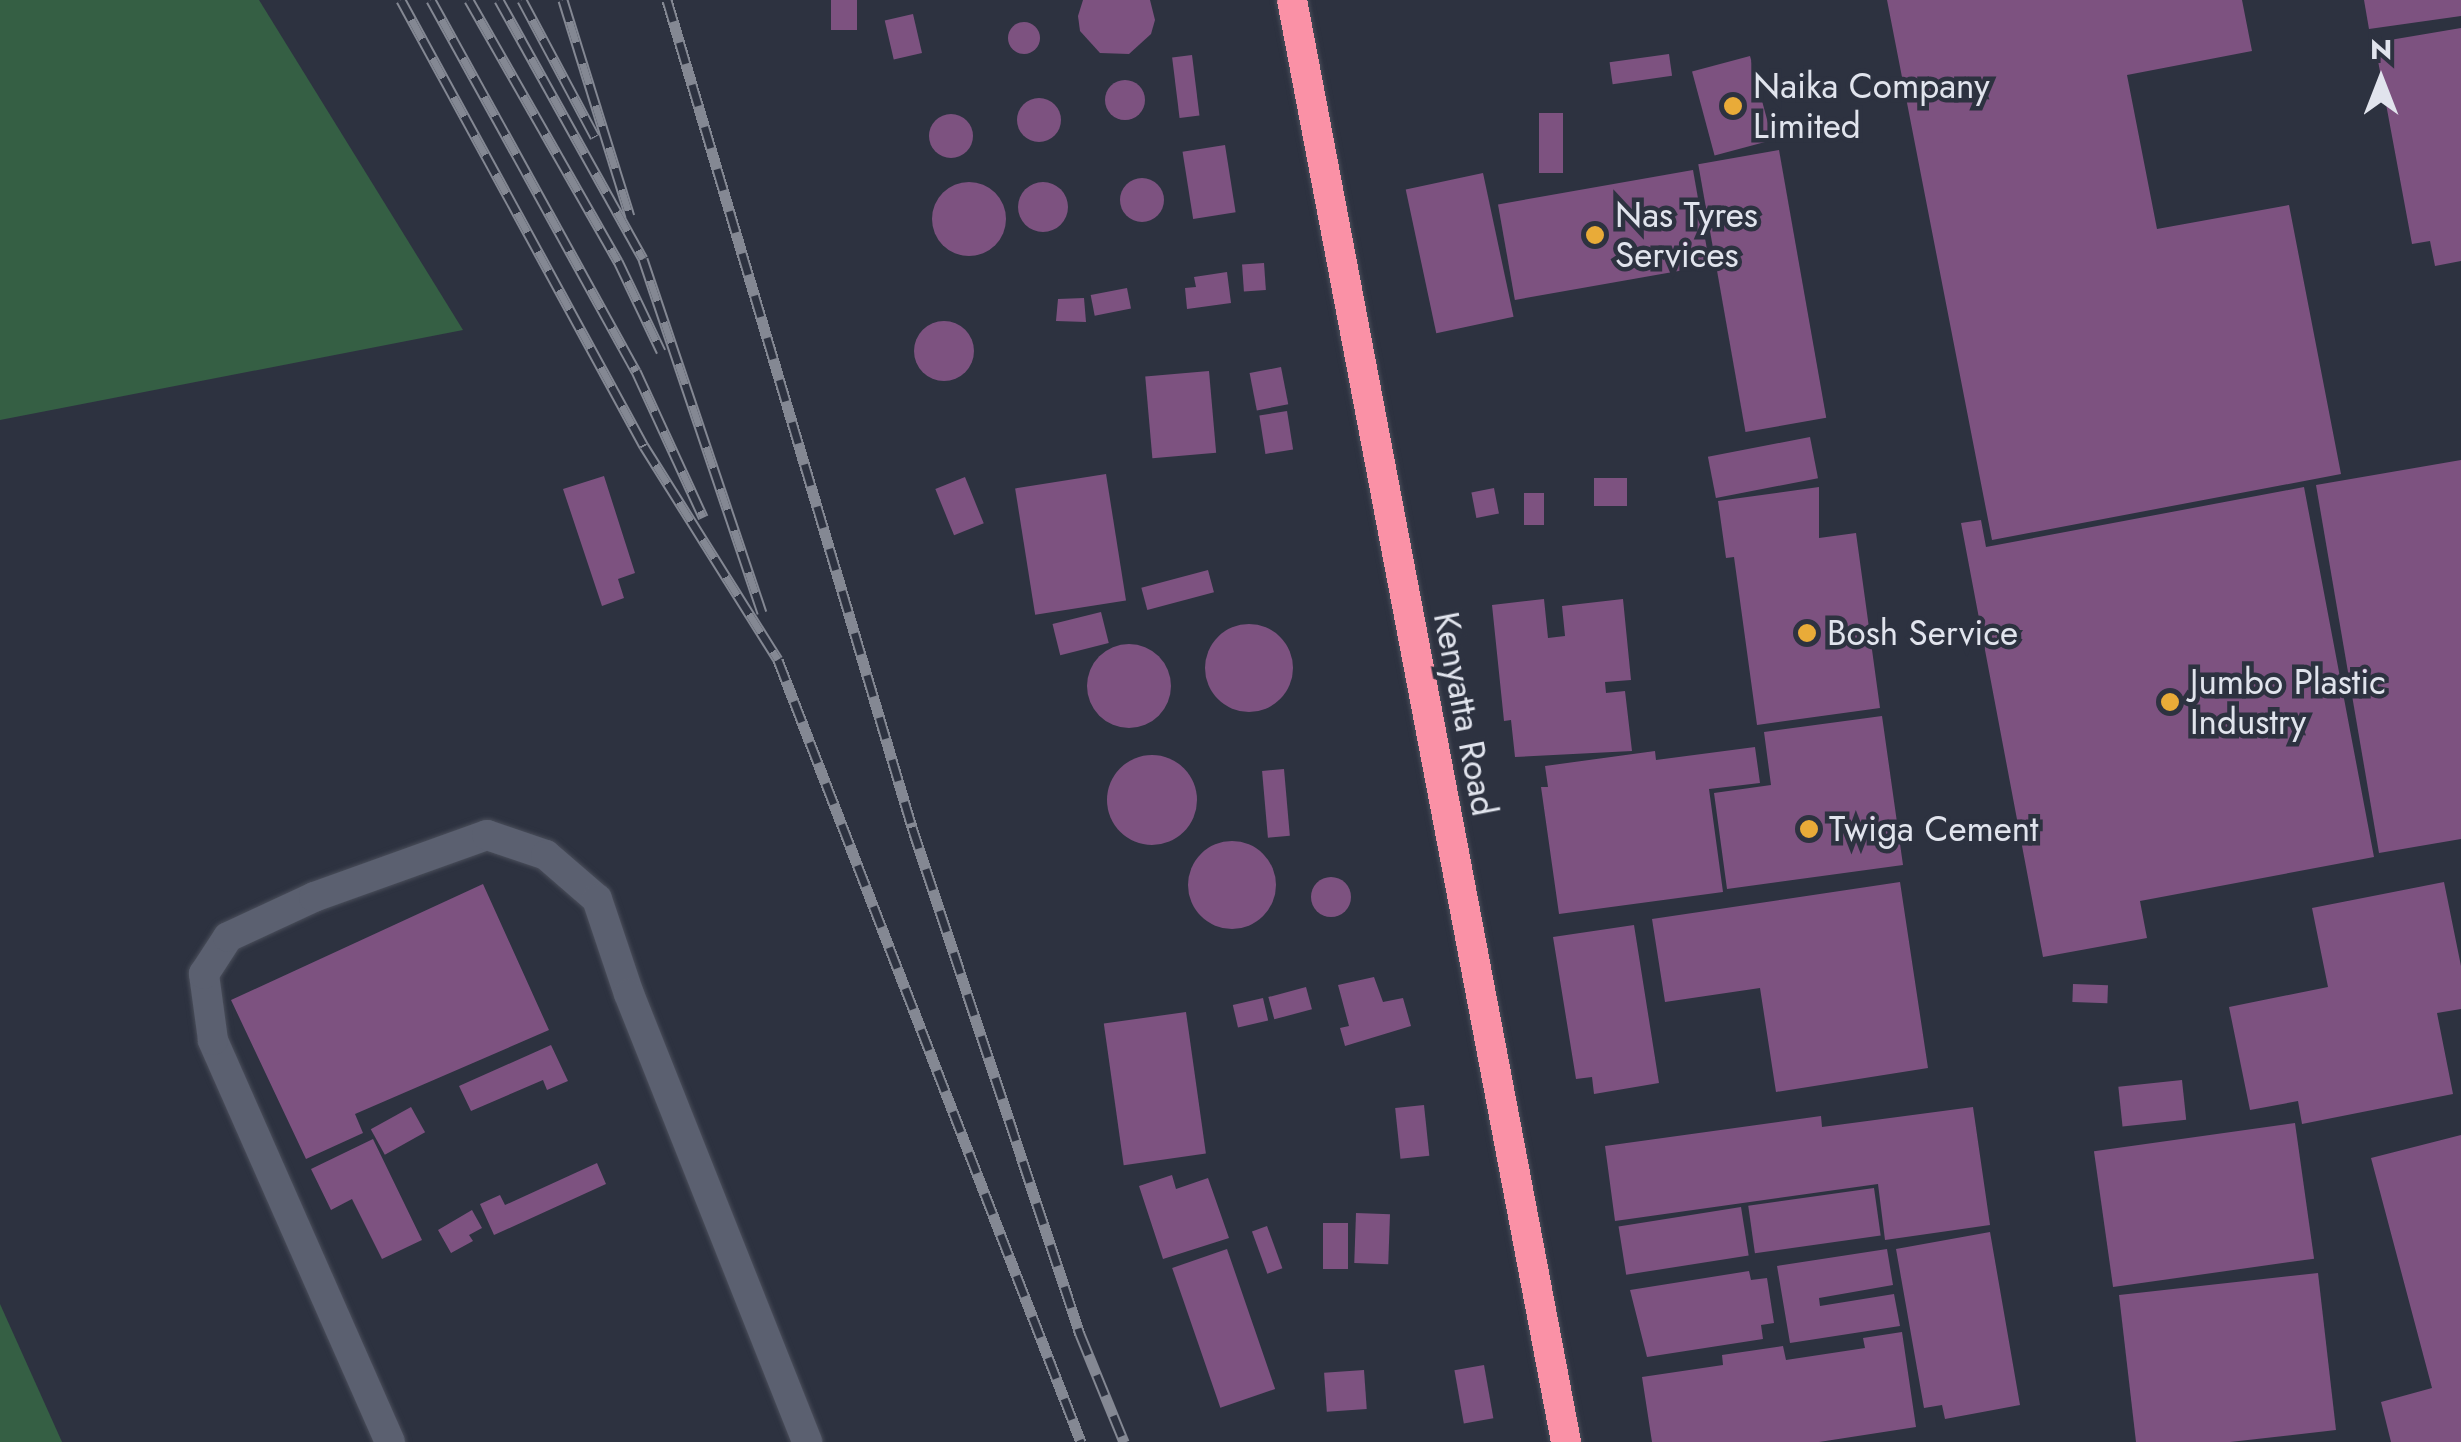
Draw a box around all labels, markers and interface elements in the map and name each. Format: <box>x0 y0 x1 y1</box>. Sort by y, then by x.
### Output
text: N <box>2370 29 2392 70</box>
north arrow <box>2331 30 2431 130</box>
place label: Naika Company Limited <box>1753 65 1990 147</box>
marker: Naika Company Limited <box>1722 95 1744 117</box>
place label: Nas Tyres Services <box>1615 194 1758 276</box>
marker: Nas Tyres Services <box>1584 224 1606 246</box>
street label: Kenyatta Road <box>1425 608 1505 820</box>
place label: Bosh Service <box>1827 612 2018 654</box>
marker: Bosh Service <box>1796 622 1818 644</box>
place label: Jumbo Plastic Industry <box>2190 661 2386 743</box>
marker: Jumbo Plastic Industry <box>2159 691 2181 713</box>
place label: Twiga Cement <box>1829 808 2039 850</box>
marker: Twiga Cement <box>1798 818 1820 840</box>

